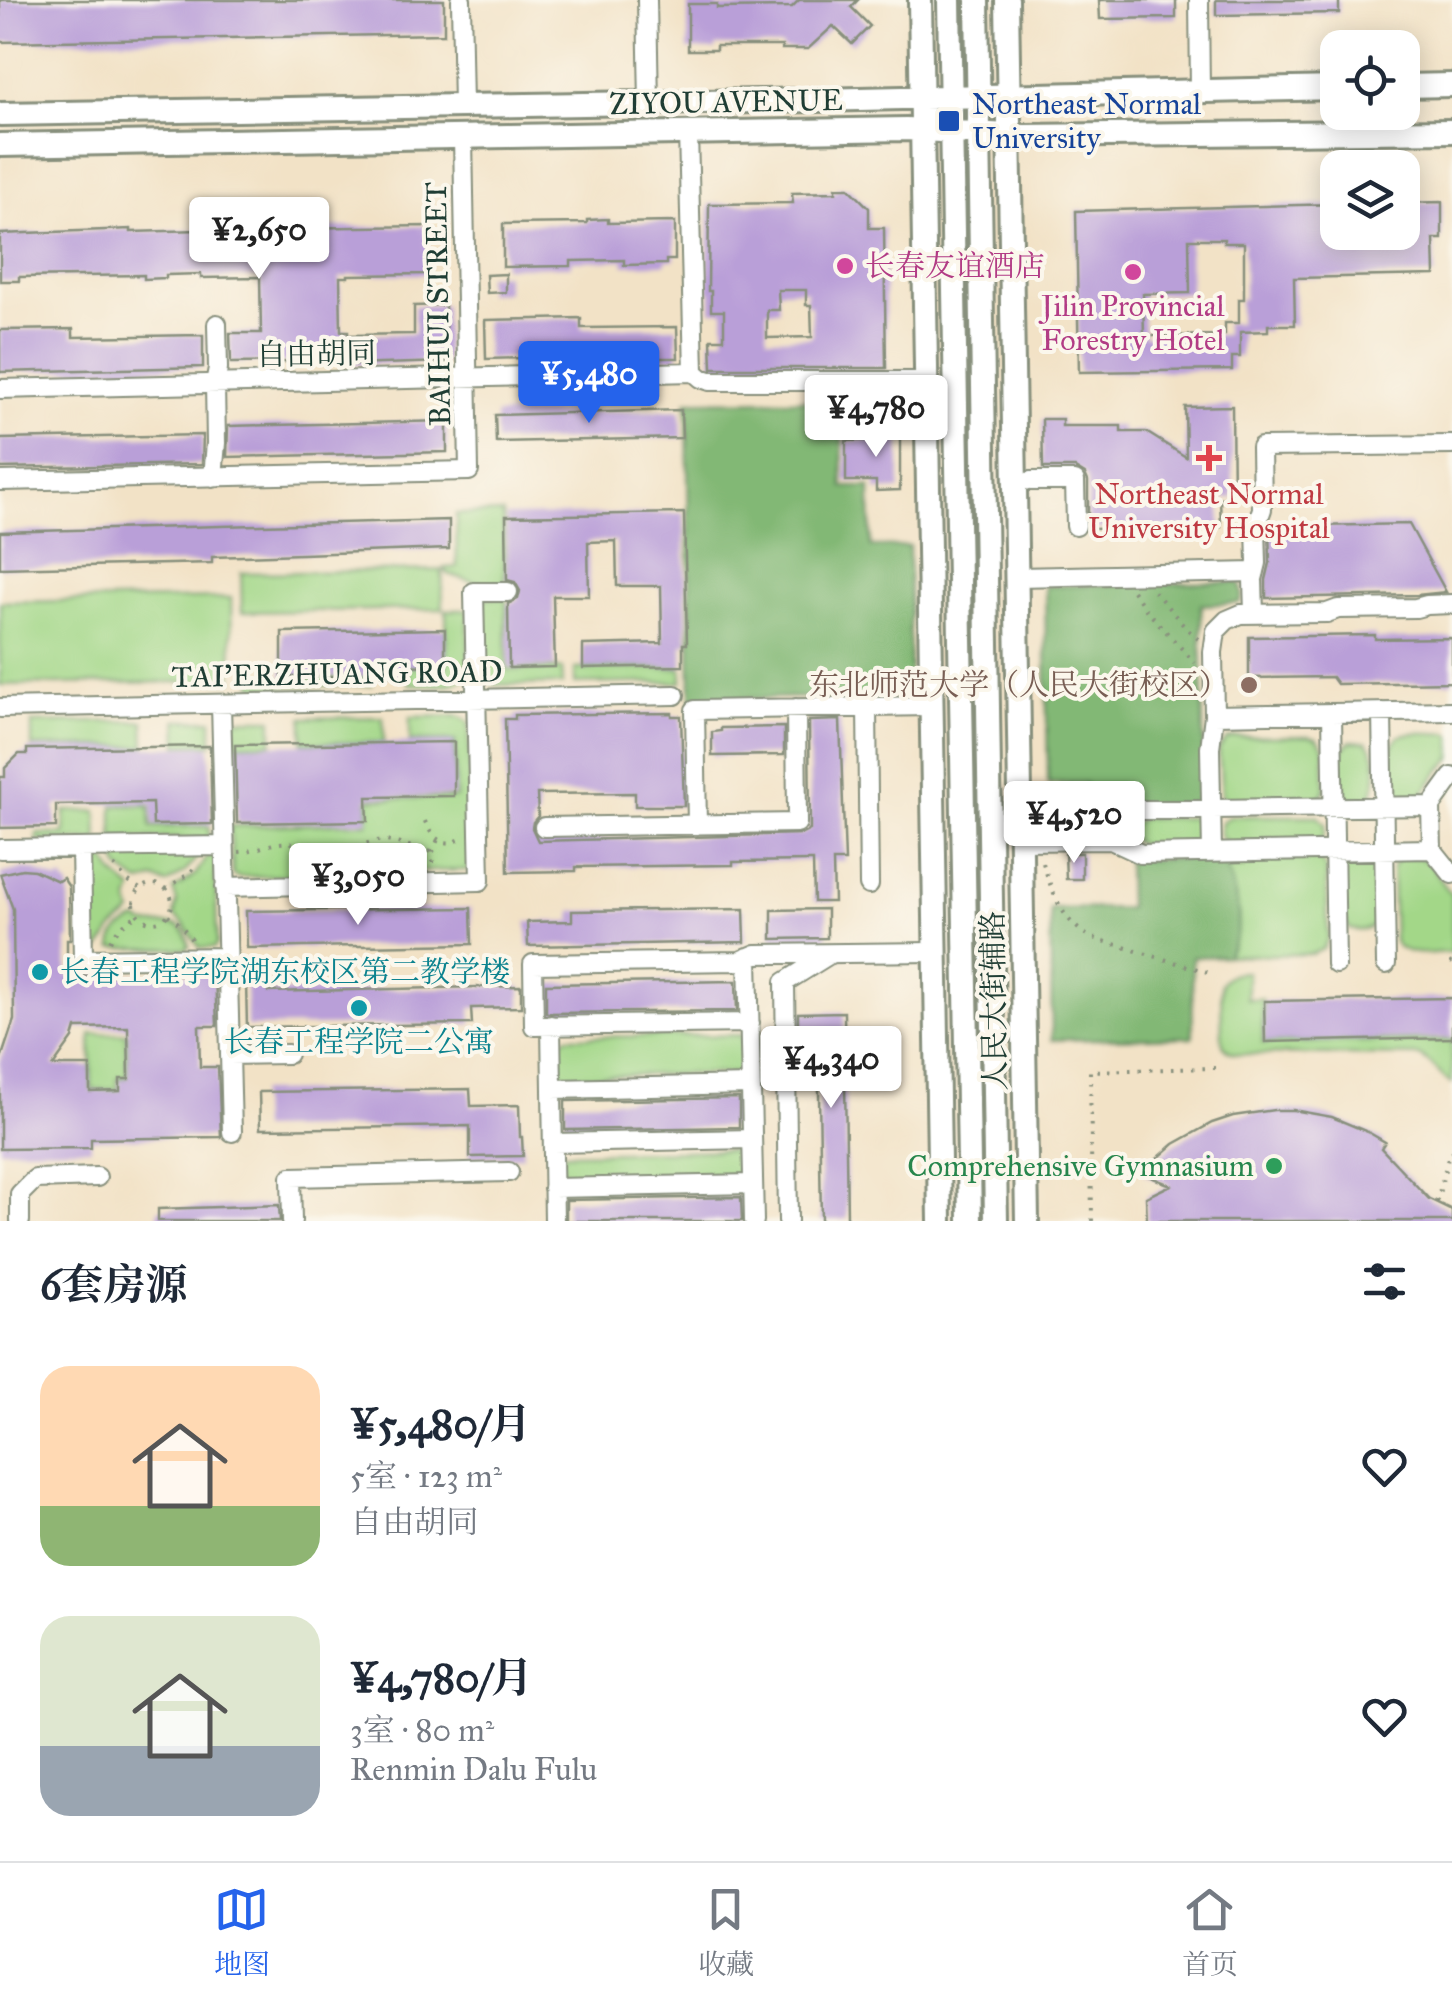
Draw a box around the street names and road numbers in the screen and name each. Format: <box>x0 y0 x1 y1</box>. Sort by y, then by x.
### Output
street label: ZIYOU AVENUE <box>609 82 843 122</box>
street label: BAIHUI STREET <box>418 182 458 426</box>
street label: 自由胡同 <box>256 335 376 373</box>
street label: TAI'ERZHUANG ROAD <box>171 653 503 695</box>
street label: 人民大街辅路 <box>974 911 1014 1091</box>

